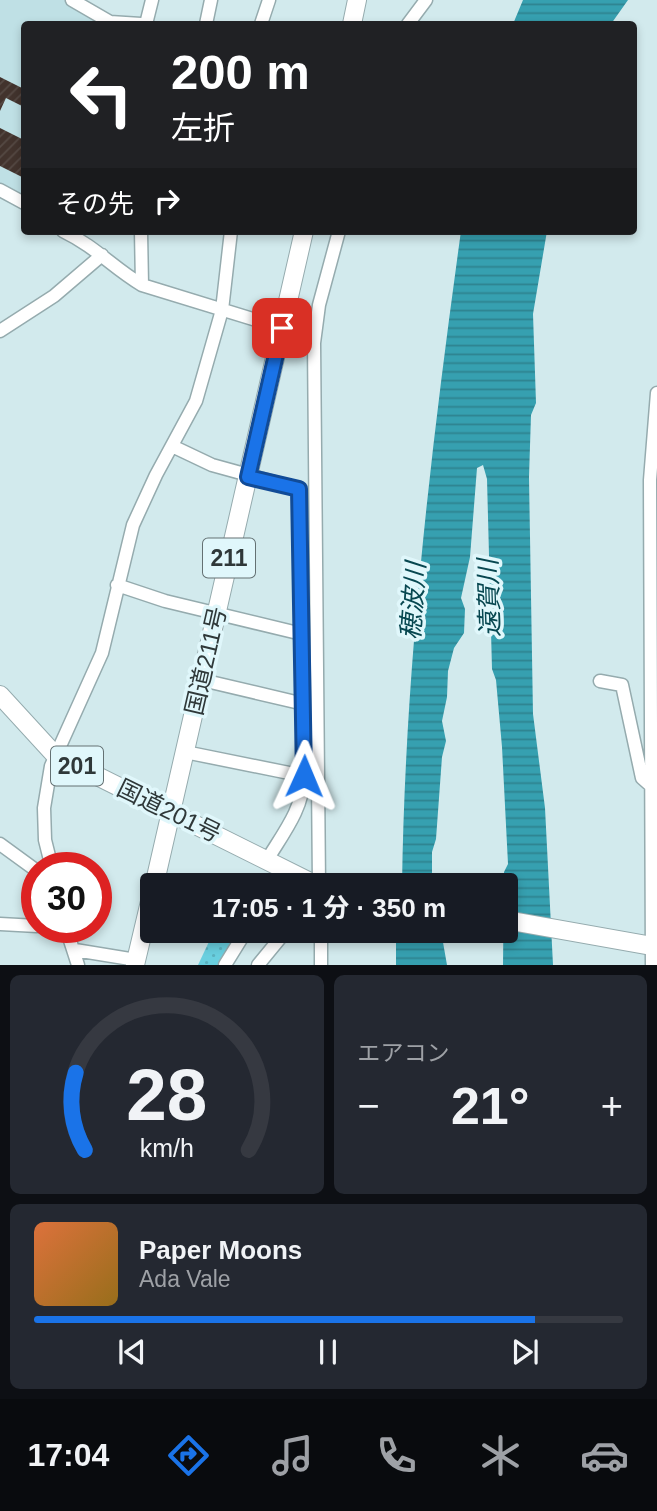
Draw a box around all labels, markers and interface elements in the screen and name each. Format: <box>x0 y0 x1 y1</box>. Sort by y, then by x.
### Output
text: 200 m <box>171 45 310 99</box>
icon: left <box>56 49 147 140</box>
text: 左折 <box>171 110 235 146</box>
icon: right <box>148 182 186 220</box>
text: その先 <box>56 189 134 219</box>
pin <box>252 298 312 358</box>
icon: arrive <box>263 309 301 347</box>
road number: 211 <box>203 538 255 578</box>
water label: 遠賀川 <box>473 556 505 638</box>
water label: 穂波川 <box>395 558 431 641</box>
street label: 国道211号 <box>180 604 231 718</box>
position arrow <box>267 739 341 813</box>
road number: 201 <box>51 746 103 786</box>
street label: 国道201号 <box>113 774 225 847</box>
speed limit sign: 30 <box>21 852 112 943</box>
text: 17:05 · 1 分 · 350 m <box>212 893 446 923</box>
text: エアコン <box>358 1040 450 1066</box>
text: 28 <box>126 1055 207 1136</box>
text: 21° <box>451 1077 530 1135</box>
text: − <box>358 1085 380 1127</box>
text: + <box>601 1085 623 1127</box>
text: km/h <box>140 1134 194 1162</box>
text: Paper Moons <box>139 1235 302 1265</box>
text: Ada Vale <box>139 1266 231 1292</box>
icon: previous <box>113 1333 151 1371</box>
icon: pause <box>309 1333 347 1371</box>
icon: next <box>506 1333 544 1371</box>
icon: directions <box>164 1431 213 1480</box>
icon: music <box>268 1431 317 1480</box>
icon: phone <box>372 1431 421 1480</box>
icon: climate <box>476 1431 525 1480</box>
icon: car <box>580 1431 629 1480</box>
text: 17:04 <box>28 1437 109 1473</box>

